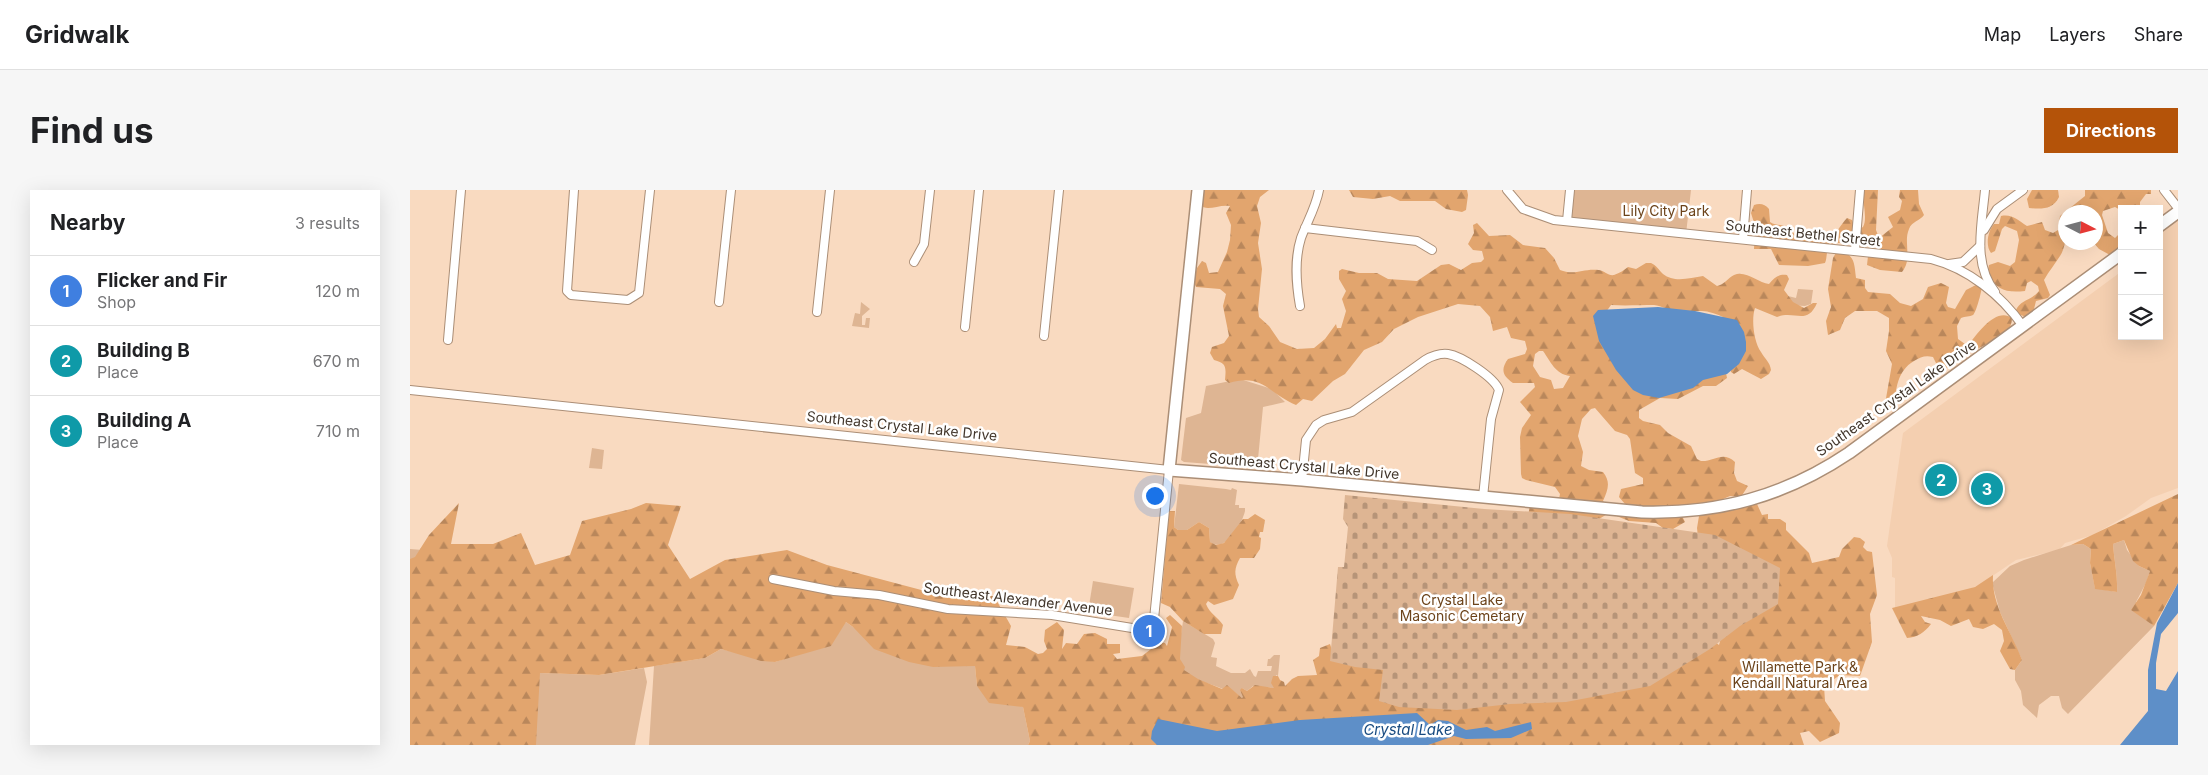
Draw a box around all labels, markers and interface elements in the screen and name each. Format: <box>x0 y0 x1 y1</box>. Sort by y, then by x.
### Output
text: Gridwalk <box>25 20 129 49</box>
text: Map <box>1984 24 2021 45</box>
text: Layers <box>2049 24 2106 45</box>
text: Share <box>2134 24 2183 45</box>
button: Directions <box>2044 108 2178 153</box>
text: Find us <box>30 109 154 151</box>
park label: Lily City Park <box>1623 202 1710 219</box>
north arrow <box>2058 205 2103 250</box>
map controls <box>2118 205 2163 340</box>
button: + <box>2118 205 2163 250</box>
text: Nearby <box>50 210 125 235</box>
text: 3 results <box>295 213 360 233</box>
street label: Southeast Bethel Street <box>1725 216 1882 249</box>
button: − <box>2118 250 2163 295</box>
text: Flicker and Fir <box>97 269 227 292</box>
text: 1 <box>63 281 69 301</box>
text: 120 m <box>315 281 360 301</box>
text: Shop <box>97 292 136 312</box>
button: layers <box>2118 295 2163 340</box>
street label: Southeast Crystal Lake Drive <box>1812 336 1979 459</box>
text: Building B <box>97 339 190 362</box>
text: 2 <box>61 351 71 371</box>
text: 670 m <box>313 351 360 371</box>
text: Place <box>97 362 139 382</box>
street label: Southeast Crystal Lake Drive <box>806 407 998 444</box>
text: Building A <box>97 409 191 432</box>
text: 3 <box>61 421 71 441</box>
text: 710 m <box>316 421 360 441</box>
text: Place <box>97 432 139 452</box>
street label: Southeast Crystal Lake Drive <box>1208 449 1400 482</box>
pin: 2 <box>1925 461 1957 499</box>
pin: 3 <box>1971 470 2003 508</box>
your location <box>1142 483 1168 509</box>
street label: Southeast Alexander Avenue <box>923 578 1114 619</box>
park label: Crystal Lake Masonic Cemetary <box>1400 591 1524 624</box>
pin: 1 <box>1133 612 1165 650</box>
park label: Willamette Park & Kendall Natural Area <box>1732 658 1868 691</box>
water label: Crystal Lake <box>1363 720 1453 739</box>

